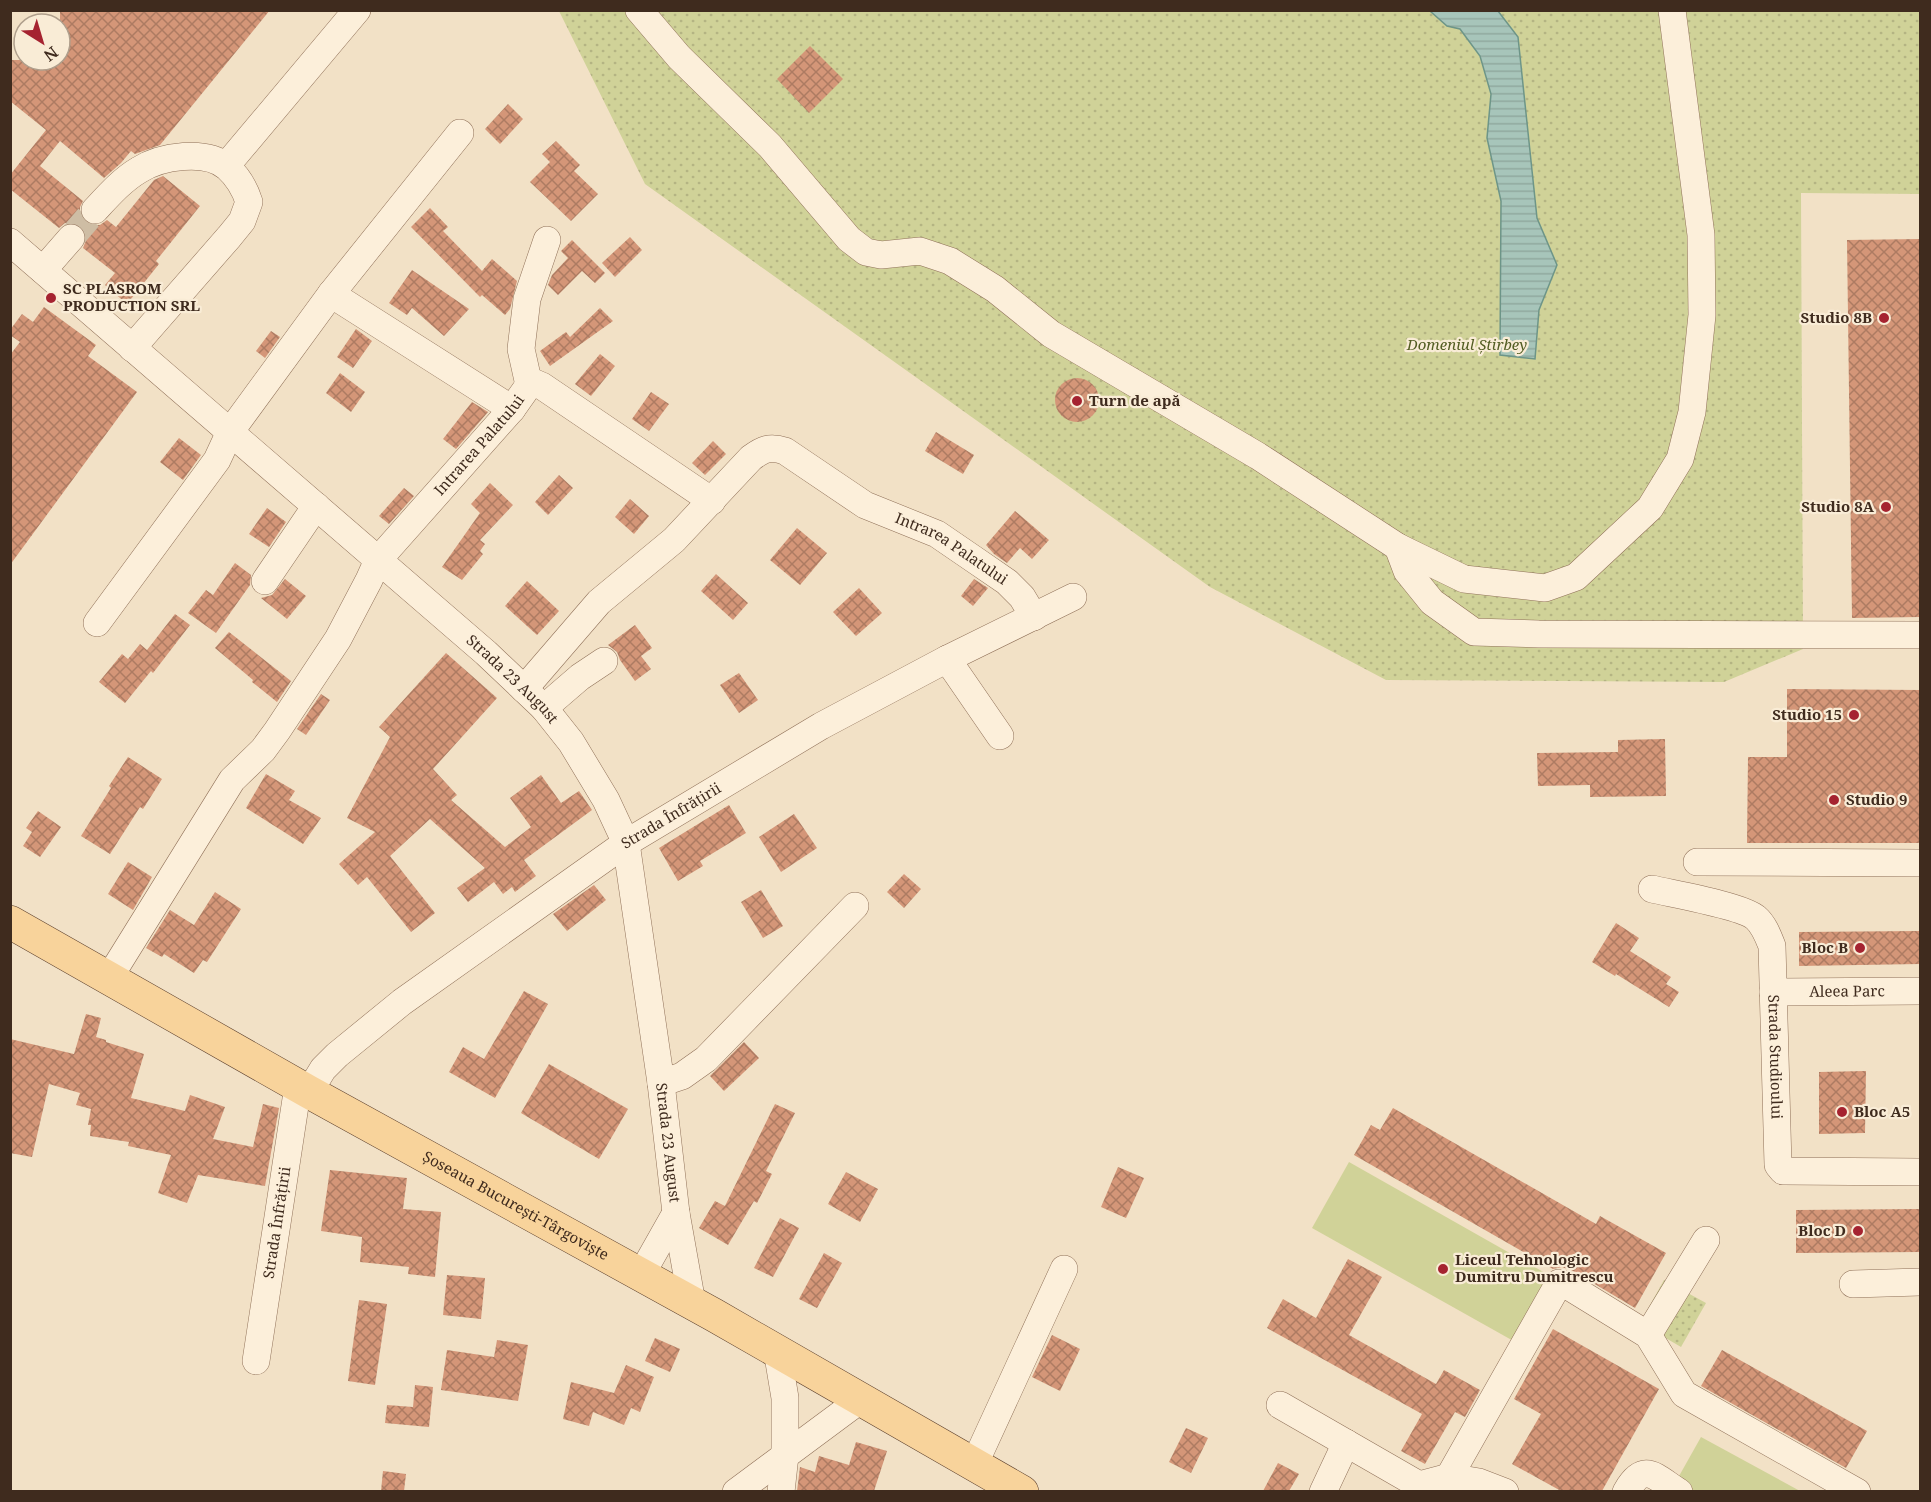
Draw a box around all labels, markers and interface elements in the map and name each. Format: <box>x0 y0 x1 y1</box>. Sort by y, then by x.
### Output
north arrow <box>12 12 72 72</box>
text: N <box>39 41 63 67</box>
place label: SC PLASROM PRODUCTION SRL <box>63 278 200 315</box>
marker: SC PLASROM PRODUCTION SRL <box>44 291 58 305</box>
place label: Studio 8B <box>1801 307 1872 327</box>
marker: Studio 8B <box>1877 311 1891 325</box>
park label: Domeniul Știrbey <box>1406 334 1527 354</box>
street label: Intrarea Palatului <box>429 390 528 499</box>
place label: Turn de apă <box>1089 390 1180 410</box>
marker: Turn de apă <box>1070 394 1084 408</box>
place label: Studio 8A <box>1801 496 1875 516</box>
marker: Studio 8A <box>1879 500 1893 514</box>
street label: Intrarea Palatului <box>893 507 1012 589</box>
street label: Strada 23 August <box>463 630 563 727</box>
place label: Studio 15 <box>1772 704 1842 724</box>
marker: Studio 15 <box>1847 708 1861 722</box>
street label: Strada Înfrățirii <box>617 777 724 853</box>
place label: Studio 9 <box>1846 789 1907 809</box>
marker: Studio 9 <box>1827 793 1841 807</box>
place label: Bloc B <box>1802 937 1848 957</box>
marker: Bloc B <box>1853 941 1867 955</box>
street label: Aleea Parc <box>1809 980 1885 1001</box>
street label: Strada Studioului <box>1764 994 1788 1120</box>
street label: Strada 23 August <box>652 1082 686 1204</box>
place label: Bloc A5 <box>1854 1101 1910 1121</box>
marker: Bloc A5 <box>1835 1105 1849 1119</box>
street label: Șoseaua București-Târgoviște <box>420 1146 613 1264</box>
street label: Strada Înfrățirii <box>258 1165 295 1280</box>
place label: Bloc D <box>1798 1220 1846 1240</box>
marker: Bloc D <box>1851 1224 1865 1238</box>
place label: Liceul Tehnologic Dumitru Dumitrescu <box>1455 1249 1614 1286</box>
marker: Liceul Tehnologic Dumitru Dumitrescu <box>1436 1262 1450 1276</box>

